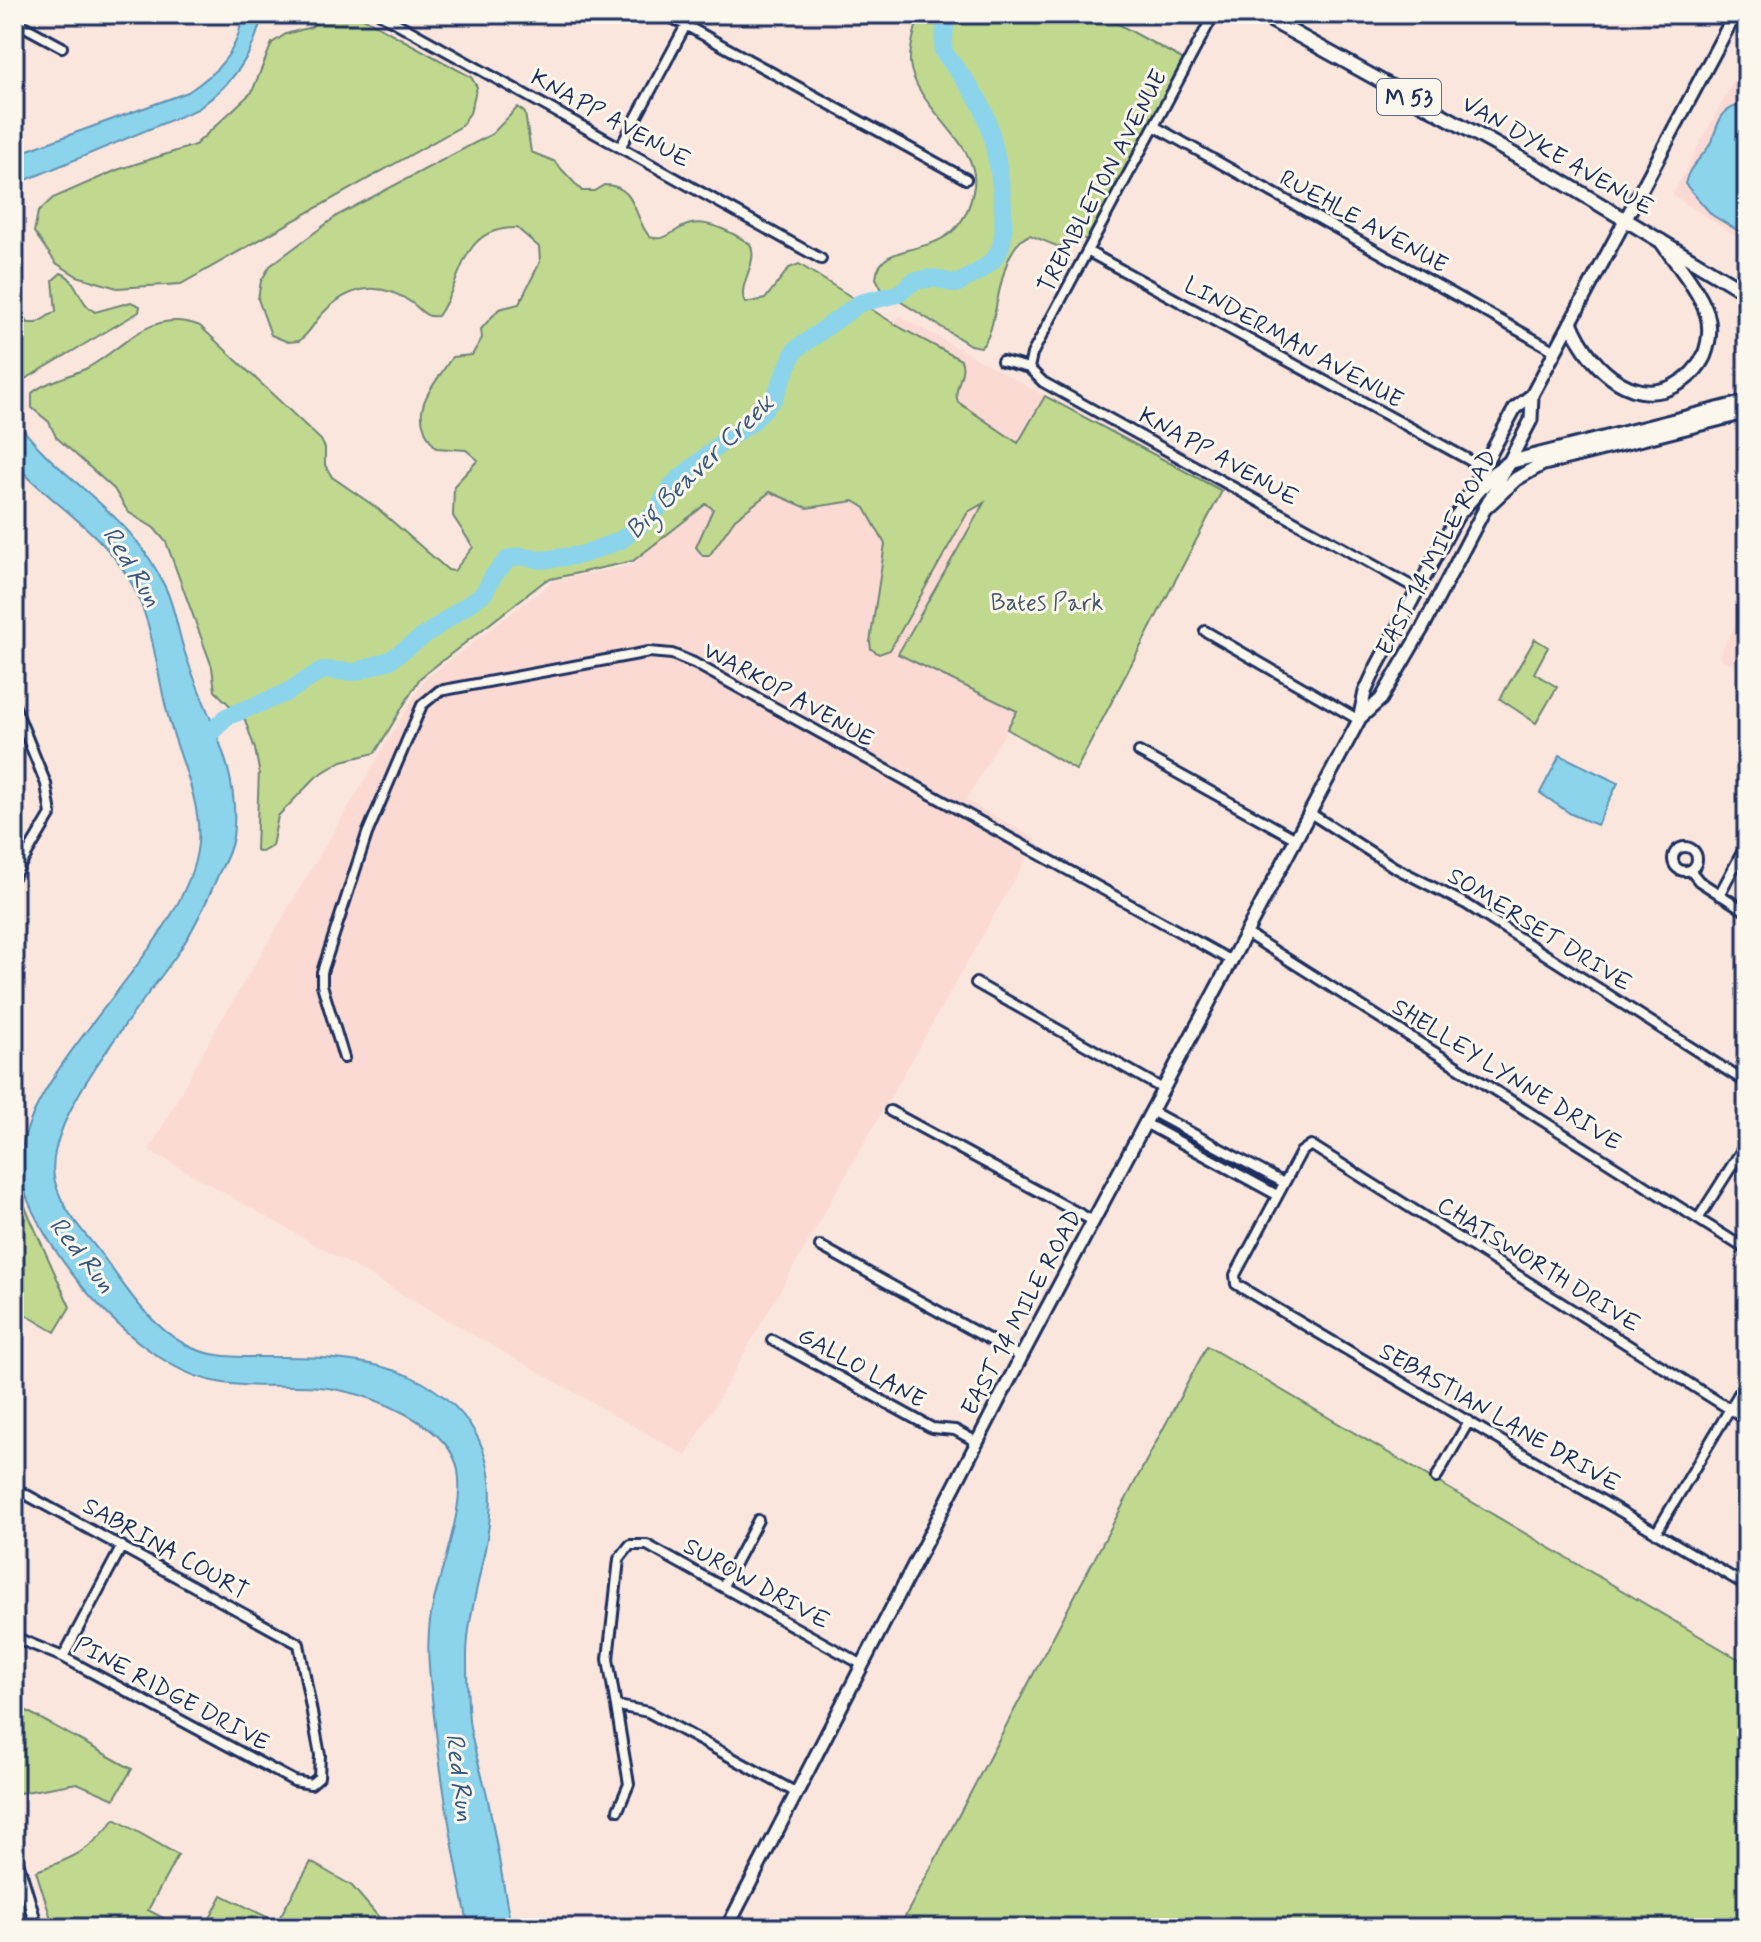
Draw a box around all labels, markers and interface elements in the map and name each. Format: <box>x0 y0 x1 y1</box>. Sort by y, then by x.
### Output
street label: KNAPP AVENUE <box>525 63 696 176</box>
street label: TREMBLETON AVENUE <box>1031 65 1175 299</box>
road number: M 53 <box>1377 79 1441 115</box>
street label: VAN DYKE AVENUE <box>1456 89 1659 224</box>
street label: RUEHLE AVENUE <box>1274 163 1453 281</box>
street label: LINDERMAN AVENUE <box>1178 270 1408 416</box>
water label: Big Beaver Creek <box>619 387 785 549</box>
street label: KNAPP AVENUE <box>1133 401 1304 514</box>
street label: EAST 14 MILE ROAD <box>1370 444 1505 661</box>
water label: Red Run <box>93 520 169 614</box>
park label: Bates Park <box>991 588 1104 619</box>
street label: WARKOP AVENUE <box>697 635 879 755</box>
street label: SOMERSET DRIVE <box>1441 861 1637 1000</box>
street label: SHELLEY LYNNE DRIVE <box>1386 992 1627 1159</box>
street label: CHATSWORTH DRIVE <box>1431 1190 1646 1340</box>
street label: EAST 14 MILE ROAD <box>955 1204 1090 1421</box>
water label: Red Run <box>40 1210 123 1300</box>
street label: GALLO LANE <box>792 1320 931 1416</box>
street label: SEBASTIAN LANE DRIVE <box>1373 1336 1625 1500</box>
street label: SABRINA COURT <box>77 1491 254 1608</box>
street label: SUROW DRIVE <box>678 1531 835 1637</box>
street label: PINE RIDGE DRIVE <box>68 1630 275 1759</box>
water label: Red Run <box>436 1731 482 1824</box>

